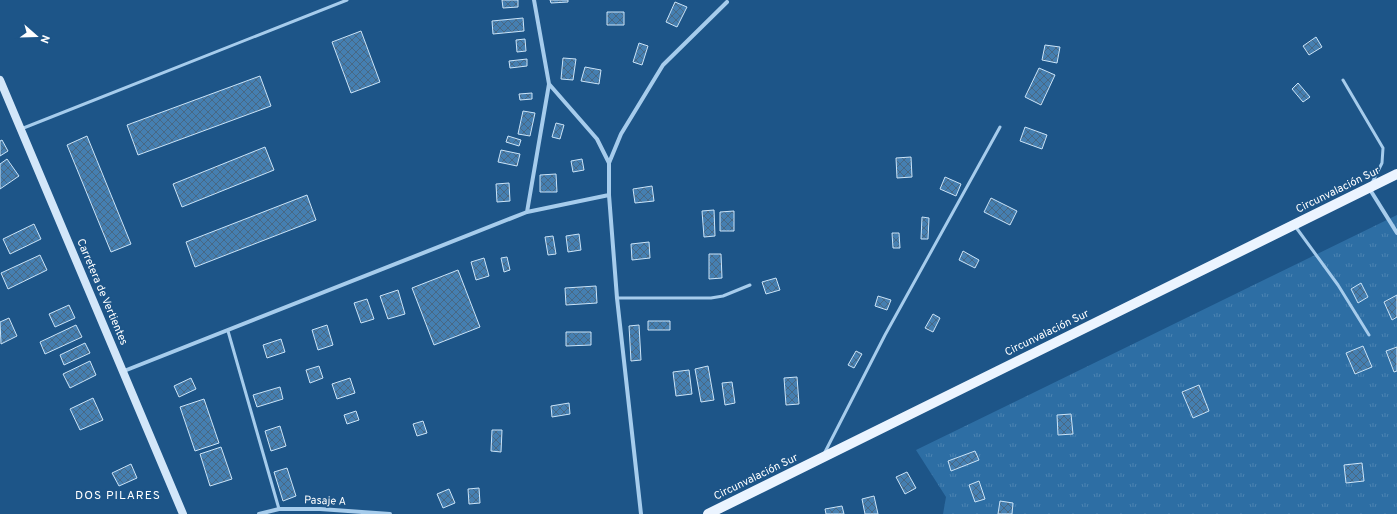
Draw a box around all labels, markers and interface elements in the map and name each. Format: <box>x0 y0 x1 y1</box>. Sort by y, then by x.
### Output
north arrow <box>16 16 56 56</box>
text: N <box>37 33 52 45</box>
street label: Circunvalación Sur <box>1294 163 1383 216</box>
street label: Carretera de Vertientes <box>73 237 131 347</box>
street label: Circunvalación Sur <box>1003 306 1092 359</box>
street label: Circunvalación Sur <box>712 450 801 503</box>
district label: DOS PILARES <box>75 488 161 504</box>
street label: Pasaje A <box>304 493 346 509</box>

